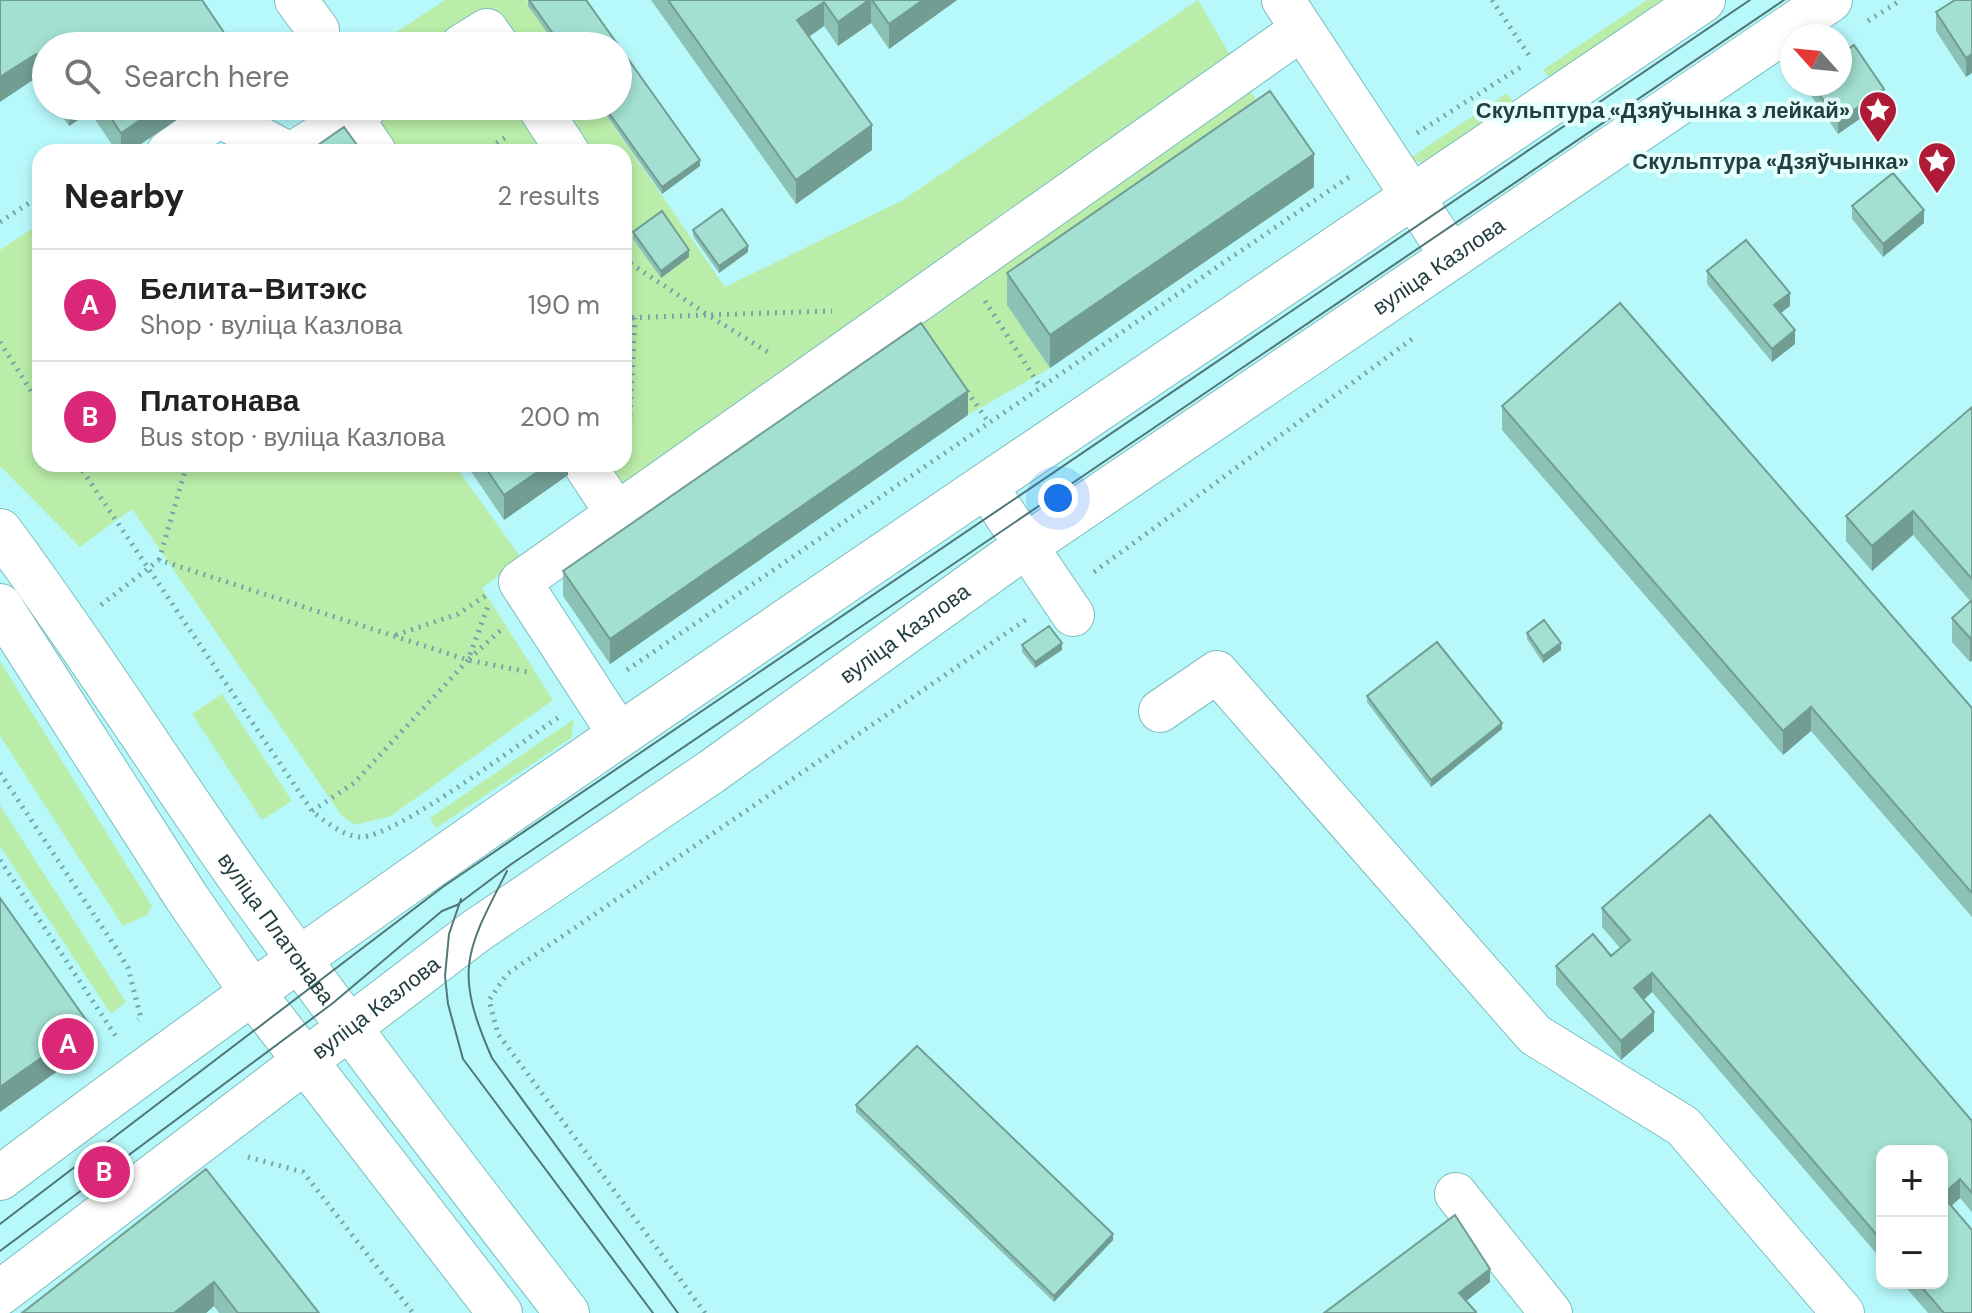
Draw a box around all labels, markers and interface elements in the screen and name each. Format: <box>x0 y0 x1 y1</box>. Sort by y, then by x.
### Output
north arrow <box>1780 24 1852 96</box>
search box <box>32 32 632 120</box>
icon: search <box>60 54 104 98</box>
text: Search here <box>124 57 290 96</box>
place icon: Скульптура «Дзяўчынка з лейкай» <box>1857 89 1899 144</box>
place label: Скульптура «Дзяўчынка з лейкай» <box>1476 96 1850 125</box>
place icon: Скульптура «Дзяўчынка» <box>1916 140 1958 195</box>
place label: Скульптура «Дзяўчынка» <box>1632 147 1909 176</box>
text: Nearby <box>64 174 184 219</box>
text: 2 results <box>497 179 600 213</box>
street label: вуліца Казлова <box>1367 210 1511 321</box>
text: Белита-Витэкс <box>140 269 367 308</box>
text: A <box>81 288 99 322</box>
text: 190 m <box>528 288 600 322</box>
text: Shop · вуліца Казлова <box>140 308 402 342</box>
text: Платонава <box>140 381 299 420</box>
text: B <box>82 400 98 434</box>
text: 200 m <box>520 400 600 434</box>
text: Bus stop · вуліца Казлова <box>140 420 445 454</box>
your location <box>1038 478 1078 518</box>
street label: вуліца Казлова <box>834 576 976 690</box>
street label: вуліца Платонава <box>212 847 342 1011</box>
street label: вуліца Казлова <box>306 949 446 1065</box>
pin: A <box>42 1014 94 1074</box>
pin: B <box>78 1142 130 1202</box>
map controls <box>1876 1145 1948 1289</box>
button: + <box>1876 1145 1948 1217</box>
button: − <box>1876 1217 1948 1289</box>

